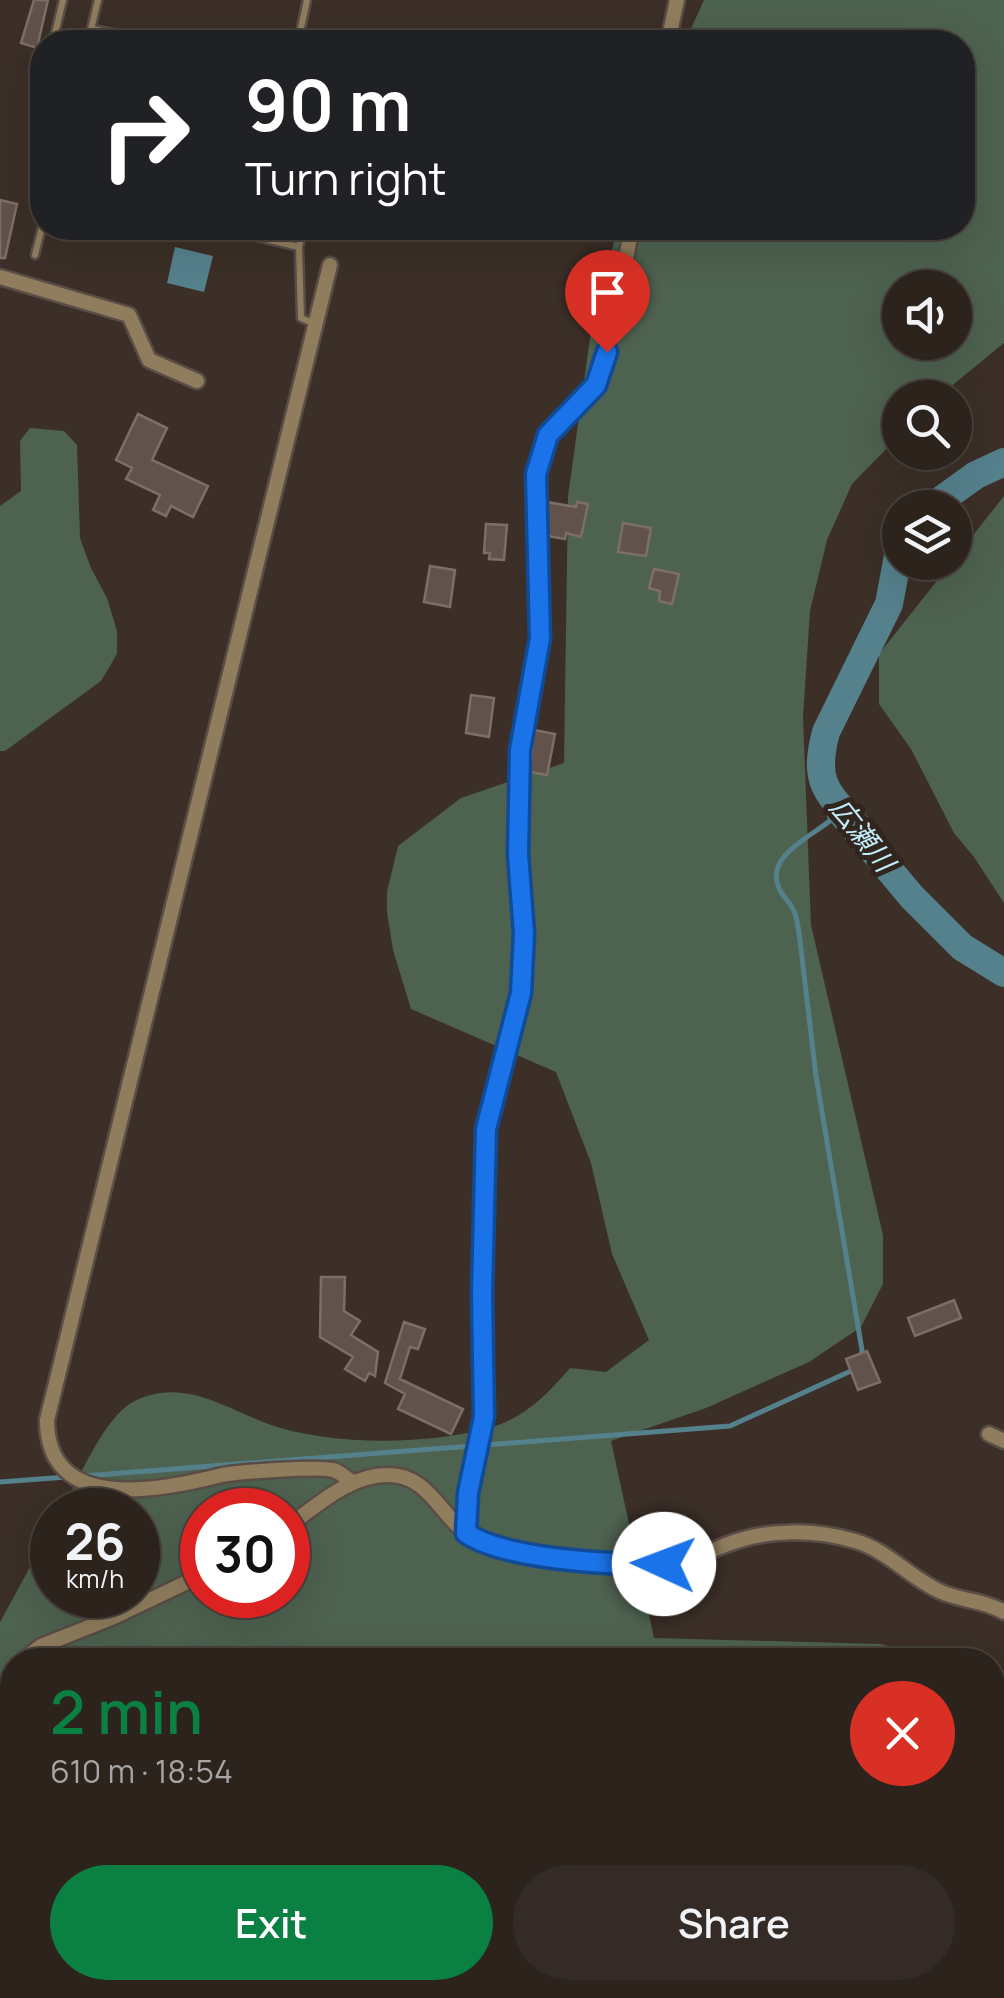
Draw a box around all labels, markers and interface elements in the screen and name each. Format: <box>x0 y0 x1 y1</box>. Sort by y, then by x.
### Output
text: 90 m <box>245 56 412 152</box>
icon: right <box>80 70 210 200</box>
text: Turn right <box>245 147 446 209</box>
pin <box>565 250 650 353</box>
icon: arrive <box>580 265 635 320</box>
map controls <box>882 270 972 580</box>
button: sound <box>882 270 972 360</box>
button: search <box>882 380 972 470</box>
button: layers <box>882 490 972 580</box>
water label: 広瀬川 <box>822 789 906 881</box>
speed limit sign: 30 <box>180 1488 310 1618</box>
text: 26 <box>65 1507 125 1575</box>
position arrow <box>612 1512 716 1616</box>
text: km/h <box>66 1561 124 1596</box>
text: 2 min <box>50 1670 203 1752</box>
button: close <box>850 1681 955 1786</box>
text: 610 m · 18:54 <box>50 1749 233 1793</box>
button: Exit <box>50 1865 493 1980</box>
button: Share <box>513 1865 955 1980</box>

